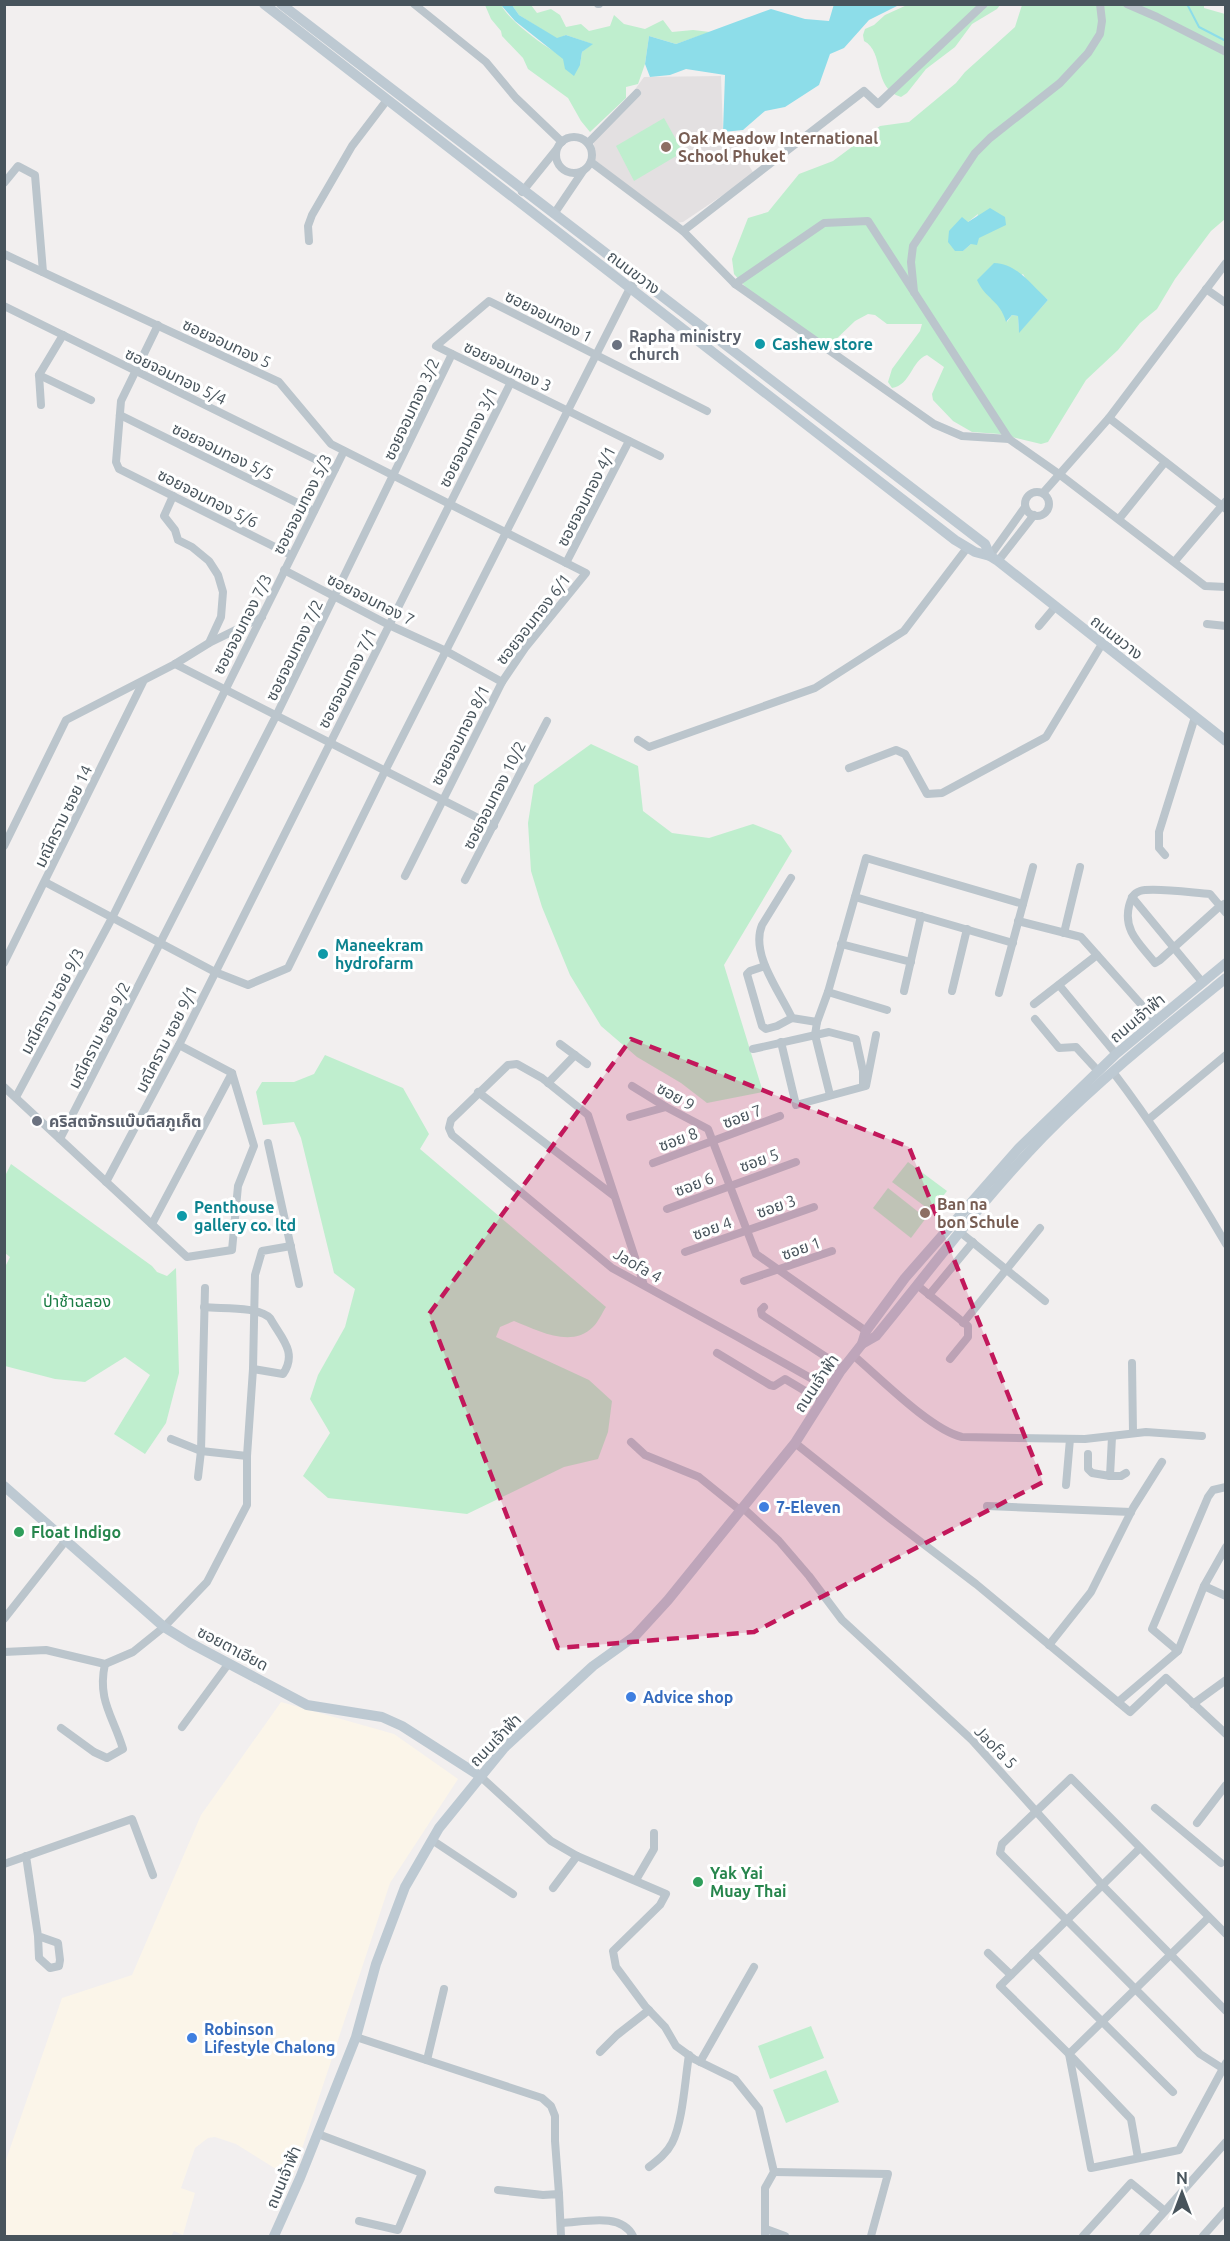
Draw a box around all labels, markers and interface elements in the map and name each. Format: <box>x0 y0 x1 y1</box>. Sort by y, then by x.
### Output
place label: Oak Meadow International School Phuket <box>678 129 878 165</box>
marker: Oak Meadow International School Phuket <box>659 140 673 154</box>
street label: ถนนขวาง <box>604 246 664 298</box>
street label: ซอยจอมทอง 1 <box>502 286 596 346</box>
street label: ซอยจอมทอง 5 <box>180 315 274 371</box>
place label: Rapha ministry church <box>629 327 742 363</box>
place label: Cashew store <box>772 335 873 353</box>
street label: ซอยจอมทอง 3 <box>461 337 555 395</box>
marker: Cashew store <box>753 337 767 351</box>
marker: Rapha ministry church <box>610 338 624 352</box>
street label: ซอยจอมทอง 5/4 <box>123 344 229 408</box>
street label: ซอยจอมทอง 3/2 <box>380 355 442 463</box>
street label: ซอยจอมทอง 3/1 <box>435 384 501 490</box>
street label: ซอยจอมทอง 5/5 <box>170 419 276 483</box>
street label: ซอยจอมทอง 4/1 <box>553 443 619 549</box>
street label: ซอยจอมทอง 5/3 <box>269 451 335 557</box>
street label: ซอยจอมทอง 5/6 <box>155 465 261 531</box>
street label: ซอยจอมทอง 7 <box>324 569 418 629</box>
street label: ซอยจอมทอง 6/1 <box>492 570 574 668</box>
street label: ซอยจอมทอง 7/3 <box>209 571 275 677</box>
street label: ซอยจอมทอง 7/2 <box>262 597 326 703</box>
street label: ถนนขวาง <box>1087 611 1147 663</box>
street label: ซอยจอมทอง 7/1 <box>314 625 380 731</box>
street label: ซอยจอมทอง 8/1 <box>427 682 493 788</box>
street label: ซอยจอมทอง 10/2 <box>459 738 529 852</box>
street label: มณีคราม ซอย 14 <box>31 762 95 870</box>
place label: Maneekram hydrofarm <box>335 936 424 972</box>
street label: มณีคราม ซอย 9/3 <box>17 945 87 1057</box>
marker: Maneekram hydrofarm <box>316 947 330 961</box>
street label: มณีคราม ซอย 9/2 <box>64 979 134 1091</box>
street label: มณีคราม ซอย 9/1 <box>131 983 201 1095</box>
street label: ถนนเจ้าฟ้า <box>1106 990 1168 1046</box>
street label: ซอย 9 <box>654 1078 698 1114</box>
street label: ซอย 7 <box>720 1101 764 1131</box>
place label: คริสตจักรแบ๊บติสภูเก็ต <box>49 1112 202 1132</box>
marker: คริสตจักรแบ๊บติสภูเก็ต <box>30 1114 44 1128</box>
street label: ซอย 8 <box>656 1124 700 1154</box>
street label: ซอย 5 <box>737 1145 781 1175</box>
street label: ซอย 6 <box>672 1168 716 1200</box>
street label: ซอย 3 <box>754 1191 798 1221</box>
place label: Ban na bon Schule <box>937 1195 1019 1231</box>
place label: Penthouse gallery co. ltd <box>194 1198 296 1234</box>
marker: Ban na bon Schule <box>918 1206 932 1220</box>
marker: Penthouse gallery co. ltd <box>175 1209 189 1223</box>
street label: ซอย 4 <box>690 1213 734 1243</box>
street label: ซอย 1 <box>779 1233 823 1263</box>
street label: Jaofa 4 <box>611 1244 665 1286</box>
park label: ป่าช้าฉลอง <box>43 1292 111 1310</box>
street label: ถนนเจ้าฟ้า <box>790 1351 842 1415</box>
place label: 7-Eleven <box>776 1498 841 1516</box>
marker: 7-Eleven <box>757 1500 771 1514</box>
place label: Float Indigo <box>31 1523 121 1541</box>
marker: Float Indigo <box>12 1525 26 1539</box>
street label: ซอยตาเอียด <box>195 1622 271 1674</box>
place label: Advice shop <box>643 1688 733 1706</box>
marker: Advice shop <box>624 1690 638 1704</box>
street label: ถนนเจ้าฟ้า <box>466 1710 524 1770</box>
street label: Jaofa 5 <box>971 1722 1021 1772</box>
place label: Yak Yai Muay Thai <box>710 1864 787 1900</box>
marker: Yak Yai Muay Thai <box>691 1875 705 1889</box>
place label: Robinson Lifestyle Chalong <box>204 2020 335 2056</box>
marker: Robinson Lifestyle Chalong <box>185 2031 199 2045</box>
street label: ถนนเจ้าฟ้า <box>262 2143 304 2211</box>
north arrow <box>1152 2163 1212 2223</box>
text: N <box>1176 2169 1188 2187</box>

